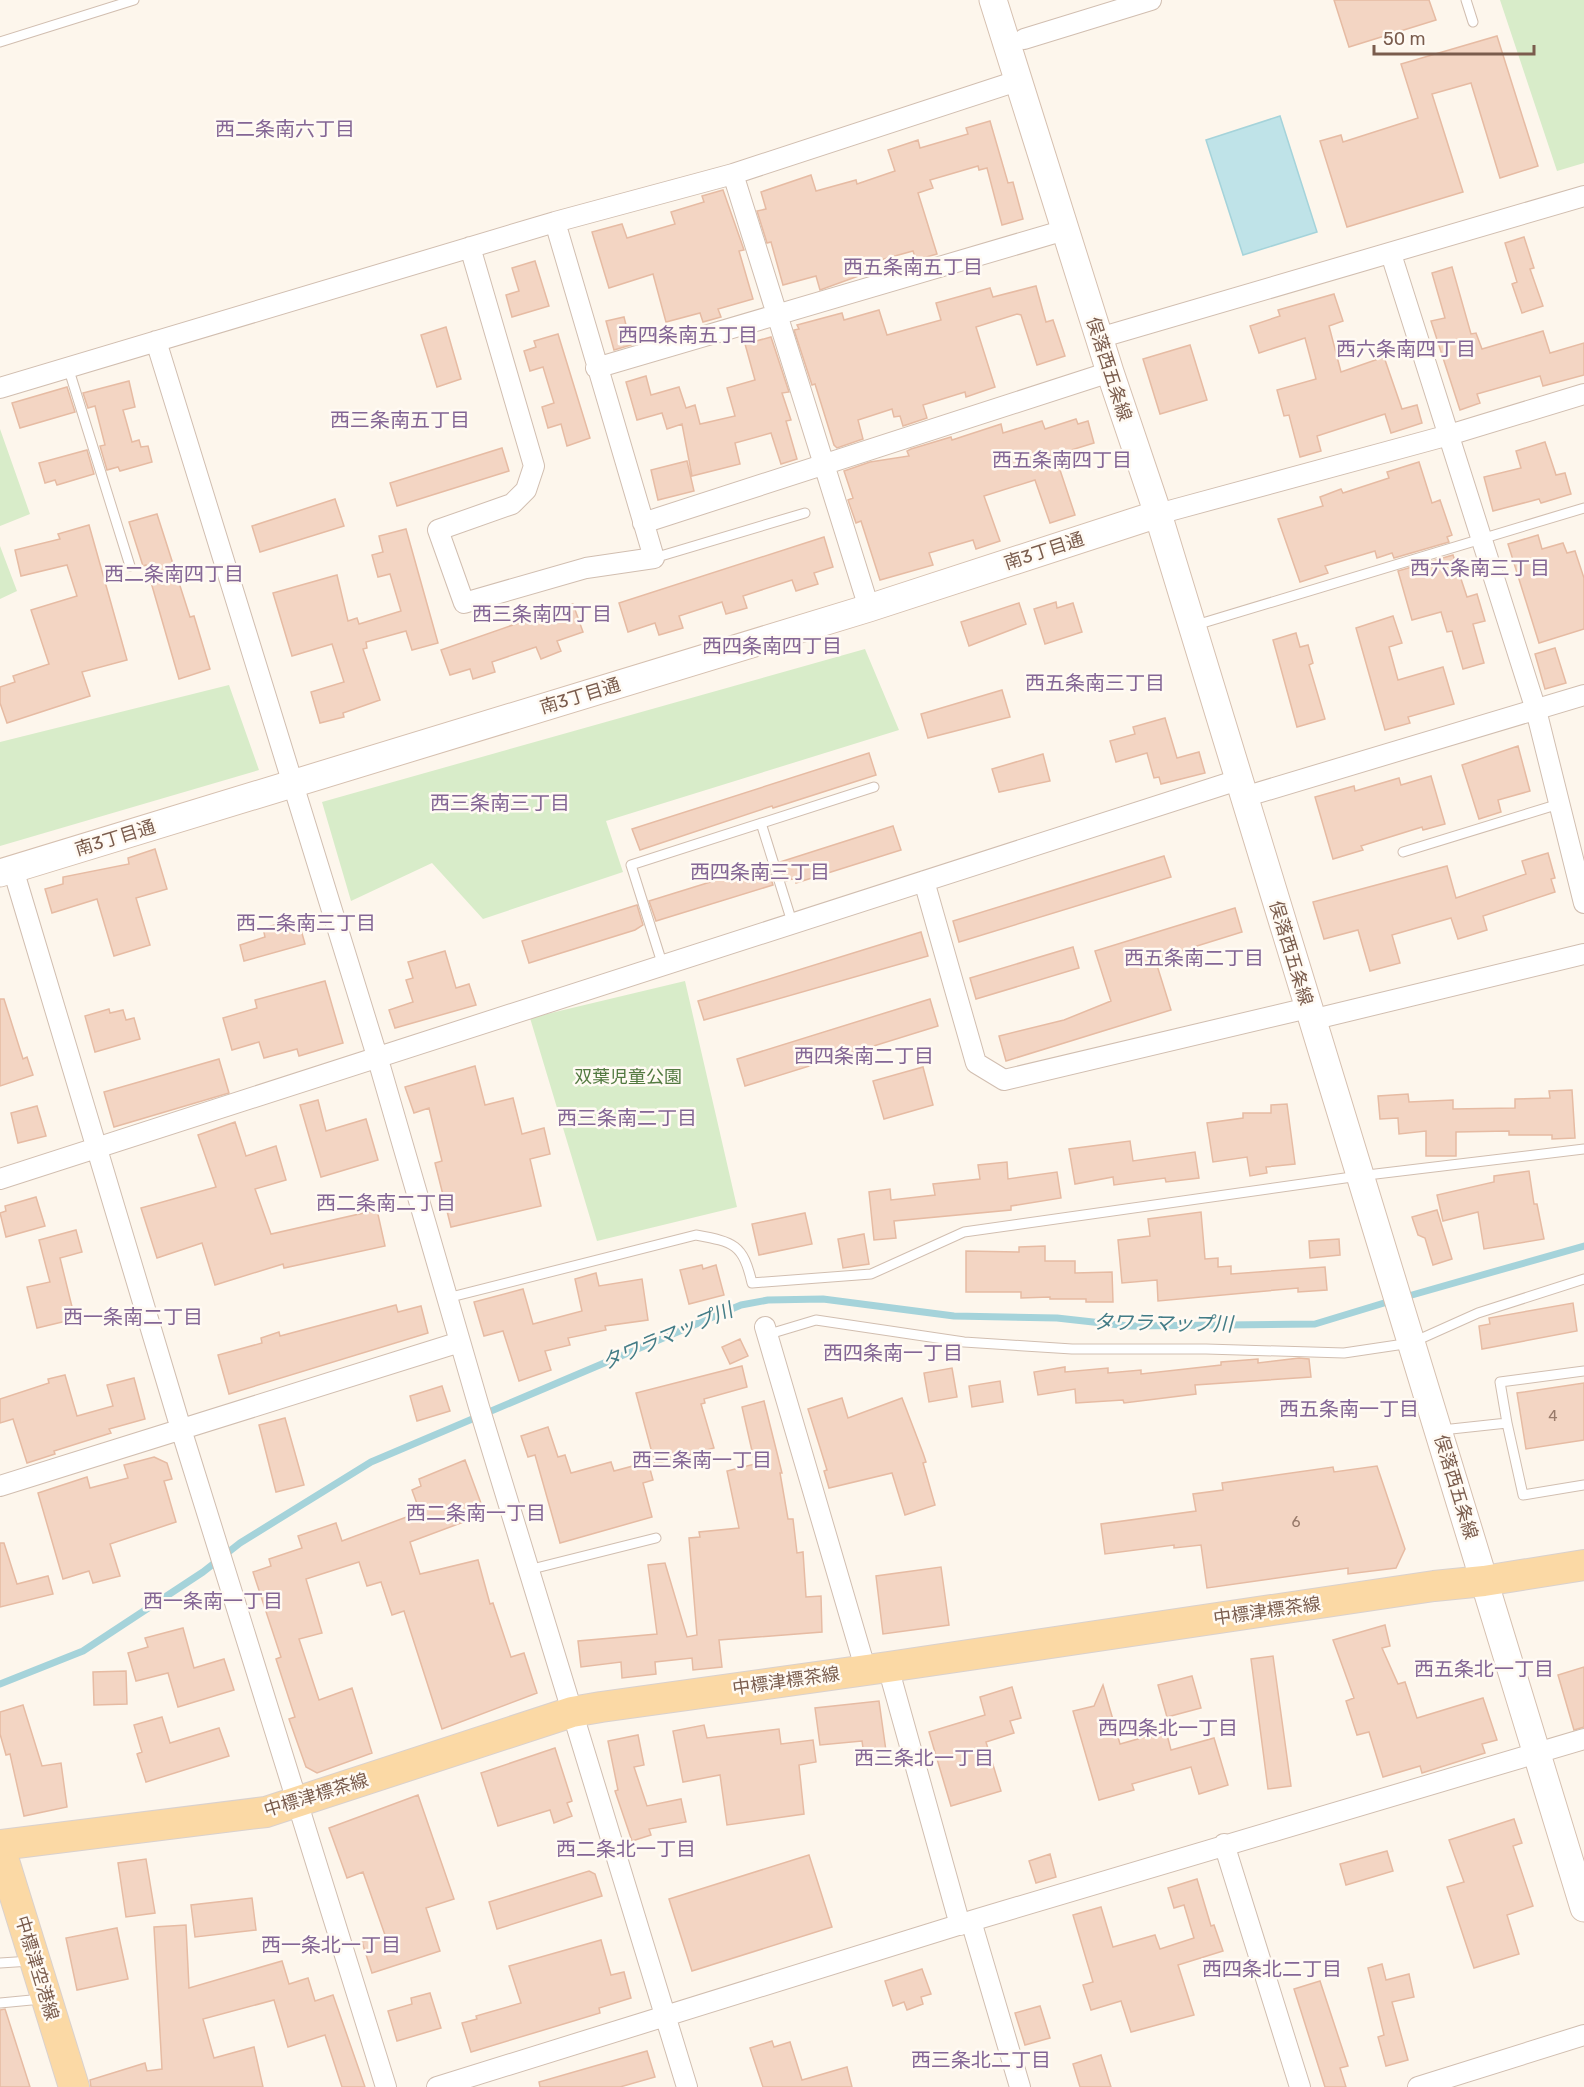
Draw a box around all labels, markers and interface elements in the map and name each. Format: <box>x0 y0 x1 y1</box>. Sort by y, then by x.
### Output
scale bar <box>1374 18 1534 56</box>
text: 50 m <box>1383 28 1426 50</box>
district label: 西二条南六丁目 <box>215 117 355 141</box>
district label: 西五条南五丁目 <box>843 255 983 279</box>
street label: 俣落西五条線 <box>1082 314 1136 424</box>
district label: 西四条南五丁目 <box>618 323 758 347</box>
district label: 西六条南四丁目 <box>1336 337 1476 361</box>
district label: 西三条南五丁目 <box>330 408 470 432</box>
district label: 西五条南四丁目 <box>992 448 1132 472</box>
street label: 南3丁目通 <box>1001 528 1087 574</box>
district label: 西六条南三丁目 <box>1410 556 1550 580</box>
district label: 西二条南四丁目 <box>104 562 244 586</box>
district label: 西三条南四丁目 <box>472 602 612 626</box>
district label: 西四条南四丁目 <box>702 634 842 658</box>
district label: 西五条南三丁目 <box>1025 671 1165 695</box>
street label: 南3丁目通 <box>537 673 623 719</box>
district label: 西三条南三丁目 <box>430 791 570 815</box>
street label: 南3丁目通 <box>72 815 158 861</box>
district label: 西四条南三丁目 <box>690 860 830 884</box>
street label: 俣落西五条線 <box>1265 898 1317 1008</box>
district label: 西二条南三丁目 <box>236 911 376 935</box>
district label: 西五条南二丁目 <box>1124 946 1264 970</box>
district label: 西四条南二丁目 <box>794 1044 934 1068</box>
park label: 双葉児童公園 <box>574 1066 682 1088</box>
district label: 西三条南二丁目 <box>557 1106 697 1130</box>
district label: 西二条南二丁目 <box>316 1191 456 1215</box>
water label: タワラマップ川 <box>598 1297 738 1374</box>
district label: 西一条南二丁目 <box>63 1305 203 1329</box>
water label: タワラマップ川 <box>1093 1310 1235 1336</box>
district label: 西四条南一丁目 <box>823 1341 963 1365</box>
district label: 西五条南一丁目 <box>1279 1397 1419 1421</box>
house number: 4 <box>1548 1407 1558 1425</box>
street label: 俣落西五条線 <box>1430 1432 1482 1542</box>
district label: 西三条南一丁目 <box>632 1448 772 1472</box>
district label: 西二条南一丁目 <box>406 1501 546 1525</box>
house number: 6 <box>1291 1513 1301 1531</box>
district label: 西一条南一丁目 <box>143 1589 283 1613</box>
street label: 中標津標茶線 <box>1212 1593 1322 1629</box>
district label: 西五条北一丁目 <box>1414 1657 1554 1681</box>
street label: 中標津標茶線 <box>731 1663 841 1699</box>
district label: 西四条北一丁目 <box>1098 1716 1238 1740</box>
district label: 西三条北一丁目 <box>854 1746 994 1770</box>
street label: 中標津標茶線 <box>261 1769 371 1821</box>
district label: 西二条北一丁目 <box>556 1837 696 1861</box>
street label: 中標津空港線 <box>11 1913 63 2023</box>
district label: 西一条北一丁目 <box>261 1933 401 1957</box>
district label: 西四条北二丁目 <box>1202 1957 1342 1981</box>
district label: 西三条北二丁目 <box>911 2048 1051 2072</box>

